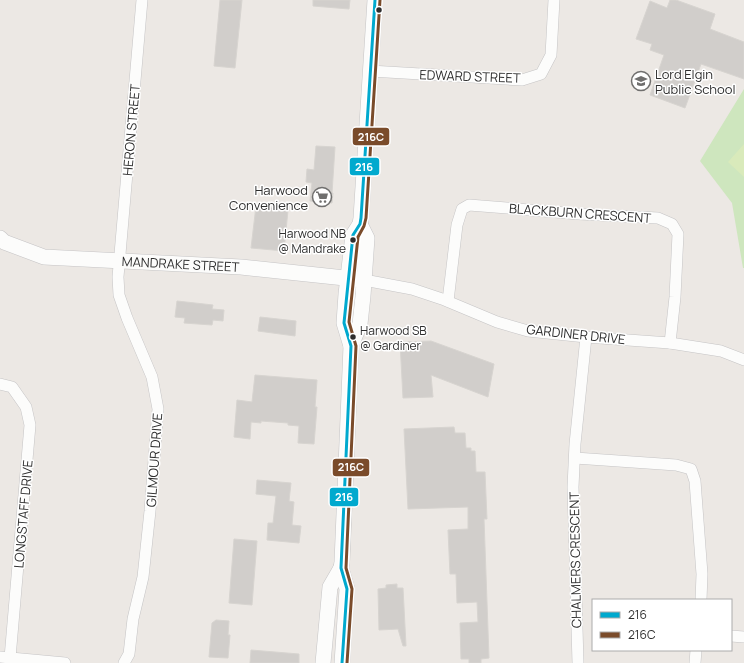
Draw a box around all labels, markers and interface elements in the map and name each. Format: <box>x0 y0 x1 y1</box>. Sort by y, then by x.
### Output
unlabelled marker <box>374 5 384 15</box>
street label: EDWARD STREET <box>419 65 521 87</box>
place label: Lord Elgin Public School <box>655 65 735 98</box>
school or university icon: Lord Elgin Public School <box>630 70 652 92</box>
street label: HERON STREET <box>118 83 144 177</box>
line badge: 216C <box>352 127 390 146</box>
text: 216C <box>358 129 384 144</box>
line badge: 216 <box>349 157 380 176</box>
text: 216 <box>355 159 373 174</box>
place label: Harwood Convenience <box>229 181 308 214</box>
supermarket icon: Harwood Convenience <box>311 186 333 208</box>
street label: BLACKBURN CRESCENT <box>508 199 652 227</box>
place label: Harwood NB @ Mandrake <box>278 225 346 257</box>
marker: Harwood NB @ Mandrake <box>348 235 358 245</box>
street label: MANDRAKE STREET <box>121 252 240 276</box>
street label: GARDINER DRIVE <box>526 320 626 348</box>
place label: Harwood SB @ Gardiner <box>360 322 427 354</box>
marker: Harwood SB @ Gardiner <box>348 332 358 342</box>
street label: GILMOUR DRIVE <box>142 412 166 508</box>
line badge: 216C <box>332 458 370 477</box>
street label: LONGSTAFF DRIVE <box>9 459 37 569</box>
text: 216C <box>338 459 364 474</box>
line badge: 216 <box>329 487 359 507</box>
text: 216 <box>335 489 353 504</box>
street label: CHALMERS CRESCENT <box>565 492 585 628</box>
legend <box>592 599 732 651</box>
text: 216 <box>628 606 647 623</box>
text: 216C <box>628 626 656 643</box>

